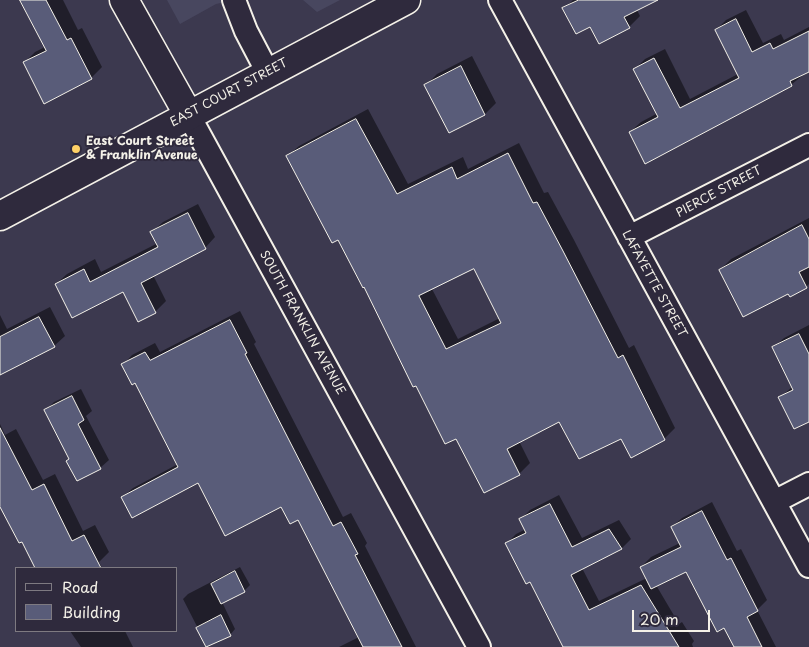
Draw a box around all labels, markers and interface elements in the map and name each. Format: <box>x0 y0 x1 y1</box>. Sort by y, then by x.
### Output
street label: EAST COURT STREET <box>168 56 290 130</box>
place label: East Court Street & Franklin Avenue <box>86 135 198 163</box>
marker: East Court Street & Franklin Avenue <box>70 143 82 155</box>
street label: PIERCE STREET <box>674 163 764 221</box>
street label: LAFAYETTE STREET <box>619 228 689 340</box>
street label: SOUTH FRANKLIN AVENUE <box>256 248 348 398</box>
legend <box>15 567 178 632</box>
text: Road <box>62 575 98 598</box>
text: Building <box>62 600 121 623</box>
scale bar <box>634 600 712 632</box>
text: 20 m <box>640 607 679 630</box>

